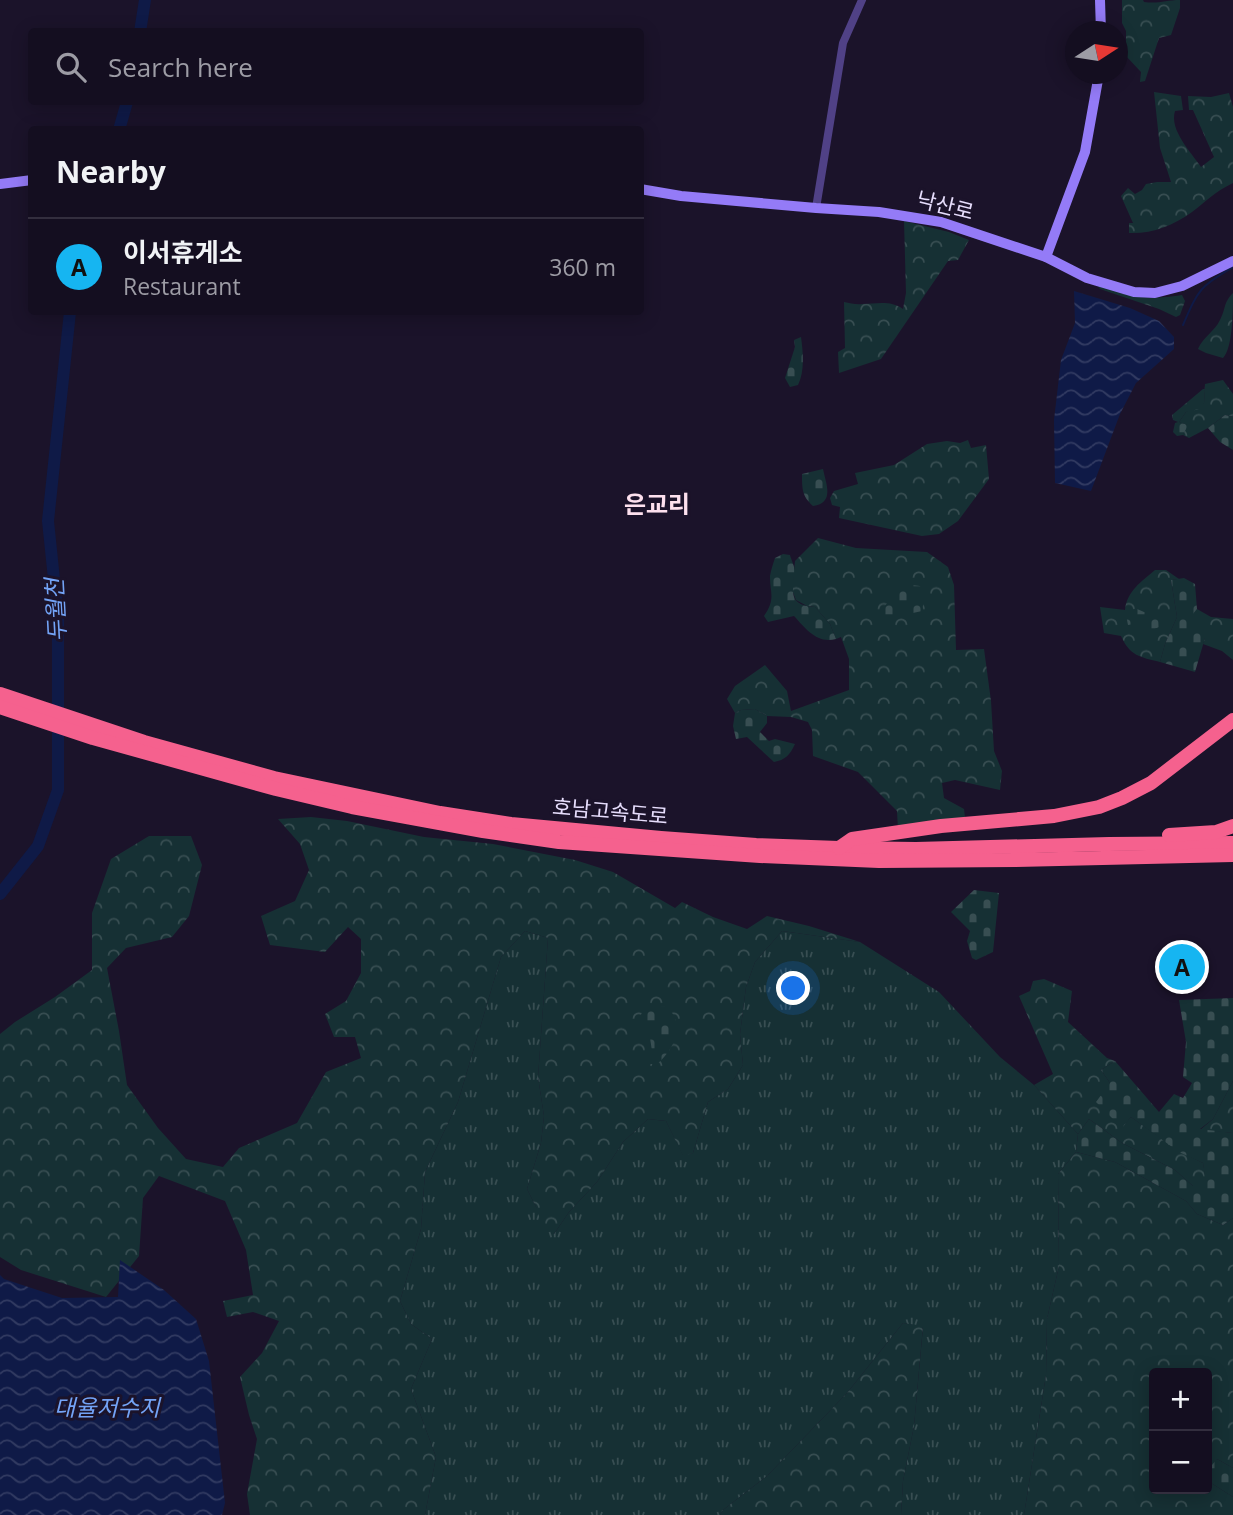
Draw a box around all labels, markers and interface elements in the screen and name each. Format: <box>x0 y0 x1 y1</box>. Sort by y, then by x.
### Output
north arrow <box>1065 21 1128 84</box>
search box <box>28 28 644 105</box>
icon: search <box>52 48 90 86</box>
text: Search here <box>108 49 253 85</box>
text: Nearby <box>56 151 166 192</box>
street label: 낙산로 <box>914 184 977 226</box>
text: 이서휴게소 <box>123 234 243 270</box>
text: A <box>71 251 87 283</box>
text: 360 m <box>549 251 616 283</box>
text: Restaurant <box>123 270 241 302</box>
district label: 은교리 <box>624 487 690 520</box>
water label: 두월천 <box>37 575 73 643</box>
street label: 호남고속도로 <box>551 792 669 830</box>
pin: A <box>1159 941 1205 993</box>
your location <box>776 971 810 1005</box>
map controls <box>1149 1368 1212 1494</box>
button: + <box>1149 1368 1212 1431</box>
water label: 대율저수지 <box>54 1391 162 1423</box>
button: − <box>1149 1431 1212 1494</box>

